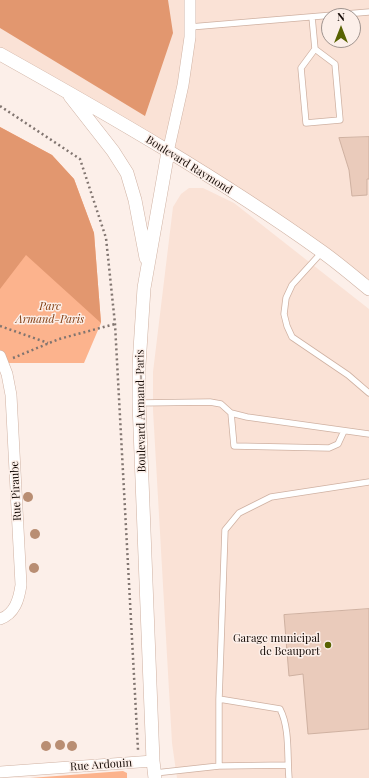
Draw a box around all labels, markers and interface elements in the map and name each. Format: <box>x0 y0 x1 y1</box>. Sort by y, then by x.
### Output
north arrow <box>321 8 361 48</box>
text: N <box>337 9 345 24</box>
street label: Boulevard Raymond <box>143 133 235 197</box>
park label: Parc Armand-Paris <box>16 300 84 326</box>
street label: Boulevard Armand-Paris <box>133 350 149 472</box>
street label: Rue Piraube <box>8 461 24 521</box>
place label: Garage municipal de Beauport <box>233 632 320 658</box>
marker: Garage municipal de Beauport <box>323 640 333 650</box>
street label: Rue Ardouin <box>70 756 132 774</box>

